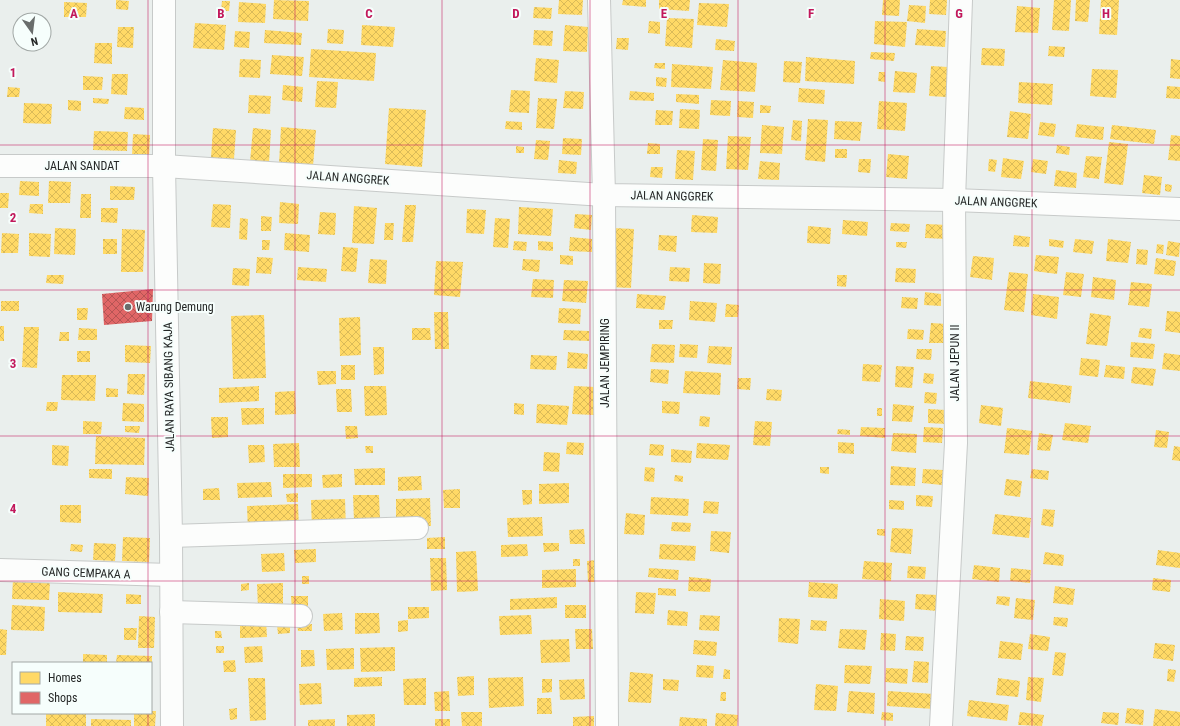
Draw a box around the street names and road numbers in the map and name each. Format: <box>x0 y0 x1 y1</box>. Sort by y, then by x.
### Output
street label: JALAN SANDAT <box>44 159 120 173</box>
street label: JALAN ANGGREK <box>306 168 390 188</box>
street label: JALAN ANGGREK <box>630 188 714 204</box>
street label: JALAN ANGGREK <box>954 194 1038 210</box>
street label: JALAN JEMPIRING <box>598 318 612 408</box>
street label: JALAN RAYA SIBANG KAJA <box>161 322 177 452</box>
street label: JALAN JEPUN II <box>948 325 962 401</box>
street label: GANG CEMPAKA A <box>41 564 131 582</box>

